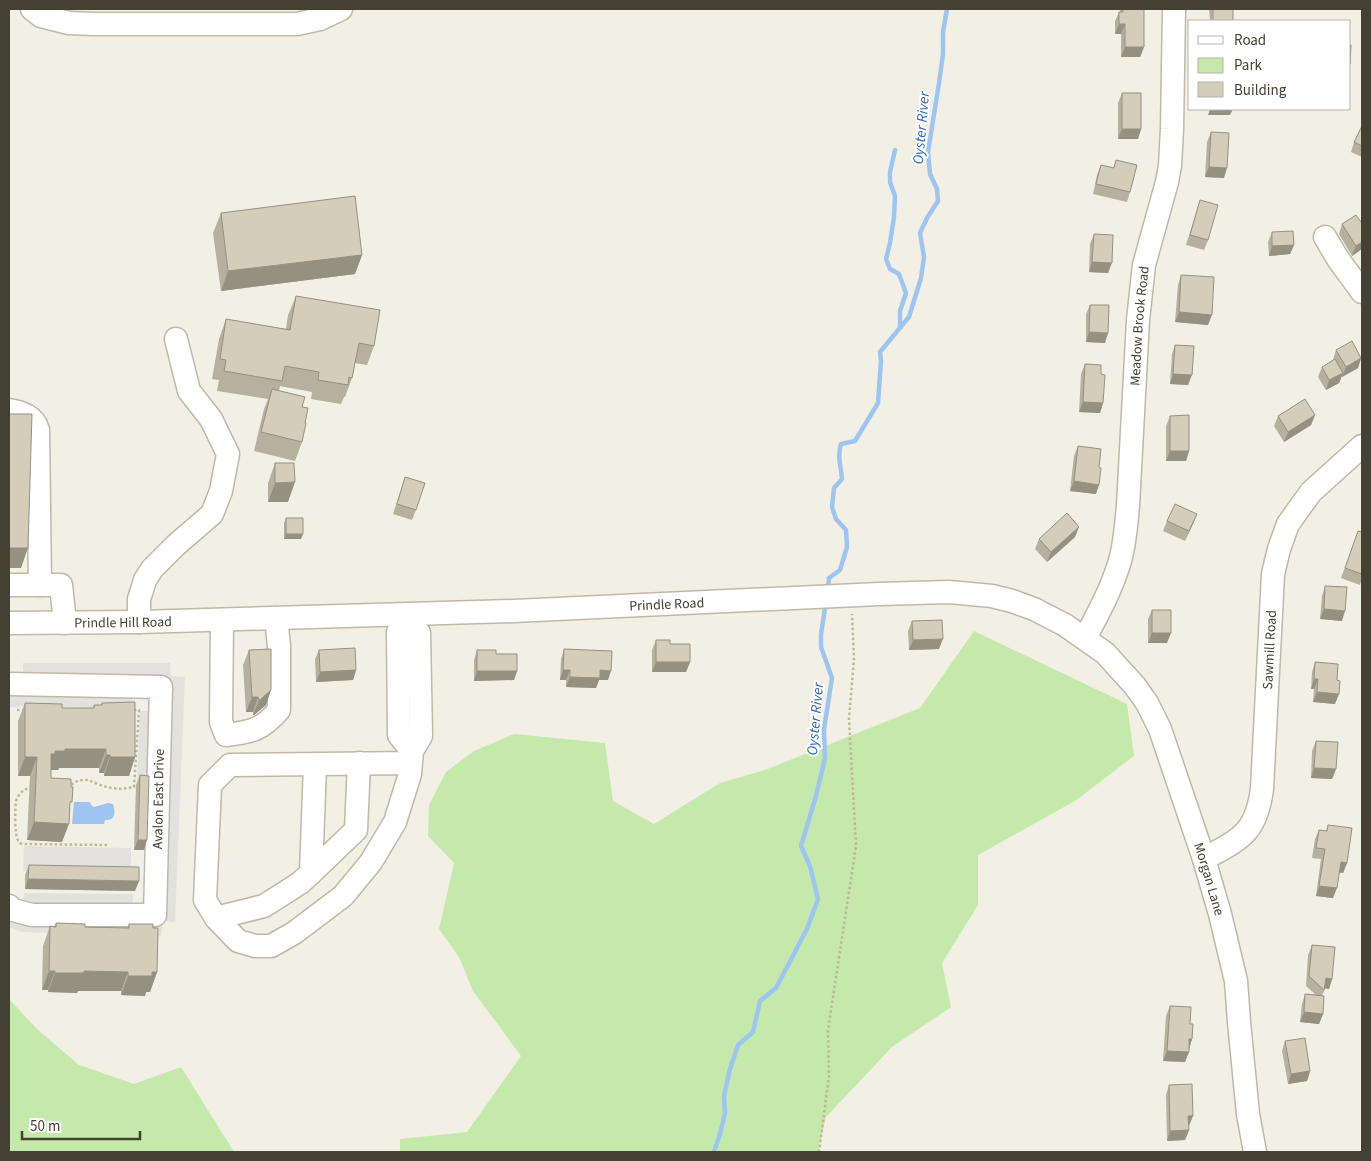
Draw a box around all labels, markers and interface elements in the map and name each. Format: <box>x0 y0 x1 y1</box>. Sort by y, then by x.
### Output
legend <box>1188 20 1351 110</box>
text: Road <box>1234 30 1266 51</box>
text: Park <box>1234 55 1263 76</box>
text: Building <box>1234 80 1287 101</box>
water label: Oyster River <box>908 90 935 165</box>
street label: Meadow Brook Road <box>1125 265 1155 386</box>
street label: Prindle Road <box>629 593 705 617</box>
street label: Sawmill Road <box>1258 609 1282 690</box>
street label: Prindle Hill Road <box>74 612 172 633</box>
water label: Oyster River <box>802 681 829 756</box>
street label: Avalon East Drive <box>148 749 170 849</box>
street label: Morgan Lane <box>1188 840 1229 918</box>
scale bar <box>22 1108 140 1140</box>
text: 50 m <box>30 1116 60 1137</box>

